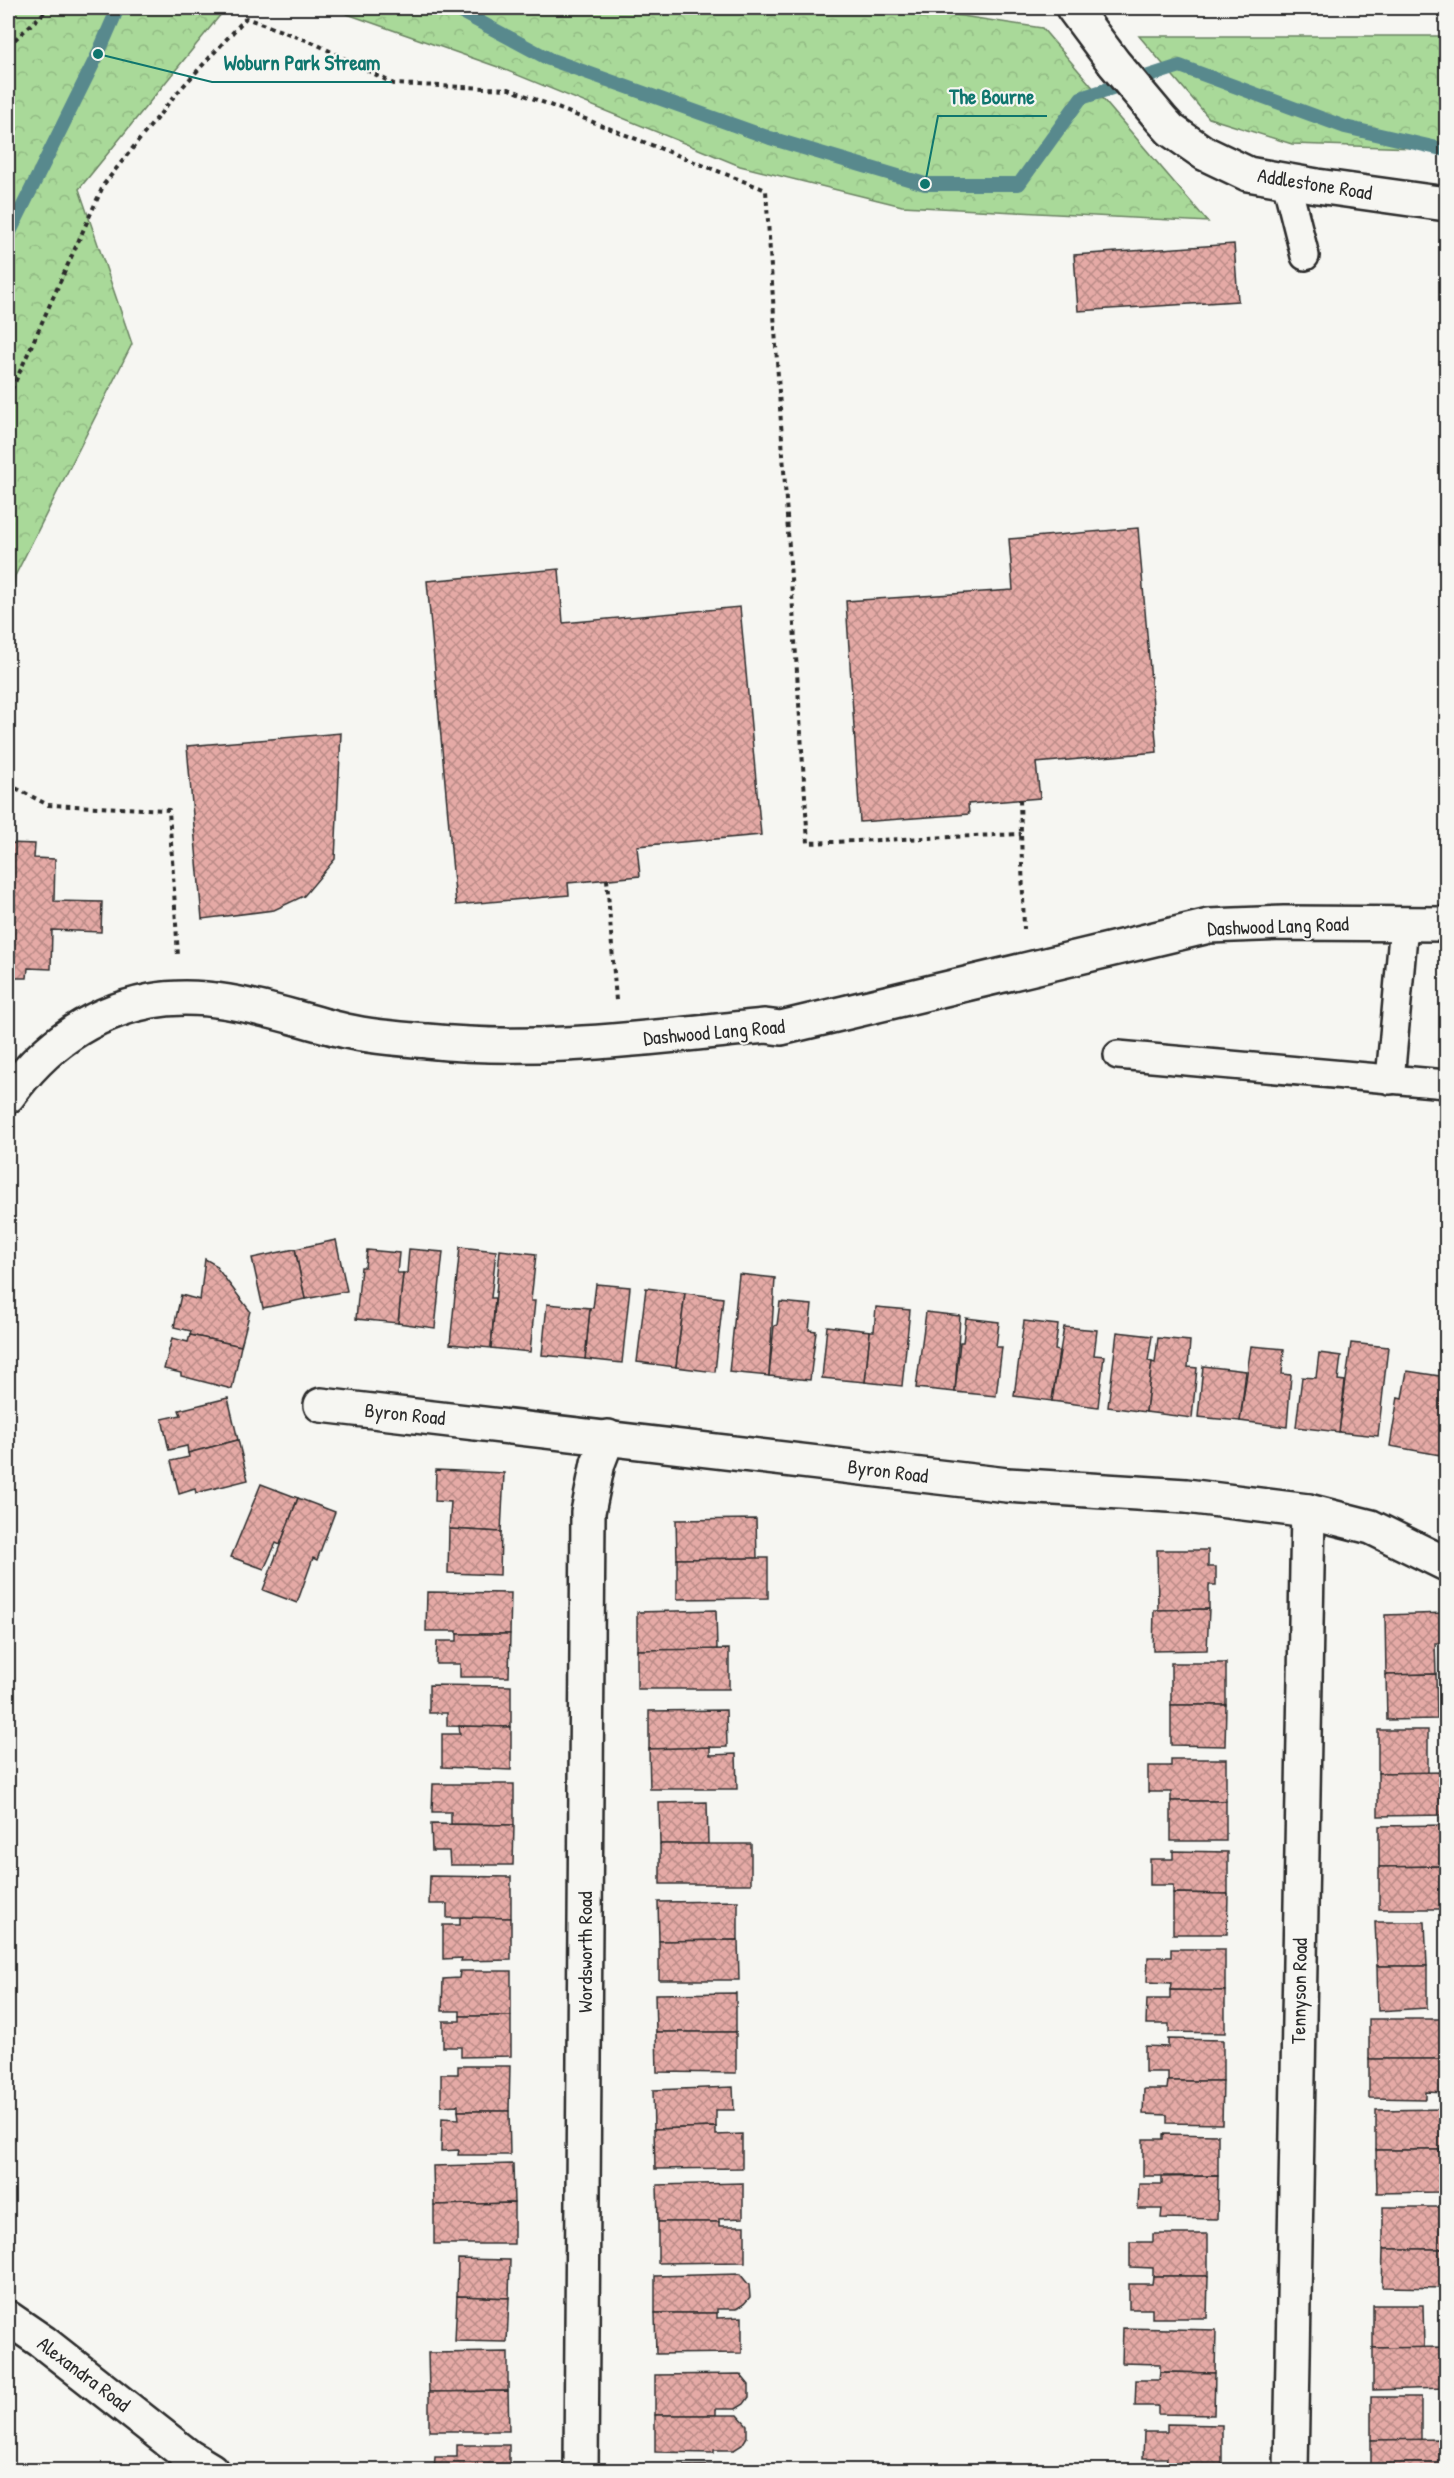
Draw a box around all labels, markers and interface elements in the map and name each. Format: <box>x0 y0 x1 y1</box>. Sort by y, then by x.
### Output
callout: Woburn Park Stream <box>212 43 392 82</box>
text: Woburn Park Stream <box>224 48 380 77</box>
callout: The Bourne <box>938 77 1047 116</box>
text: The Bourne <box>948 82 1035 111</box>
street label: Addlestone Road <box>1256 161 1374 206</box>
street label: Dashwood Lang Road <box>1207 910 1350 941</box>
street label: Dashwood Lang Road <box>642 1012 786 1051</box>
street label: Byron Road <box>363 1396 447 1431</box>
street label: Byron Road <box>846 1452 930 1489</box>
street label: Wordsworth Road <box>571 1891 598 2013</box>
street label: Tennyson Road <box>1284 1938 1313 2044</box>
street label: Alexandra Road <box>32 2330 136 2417</box>

